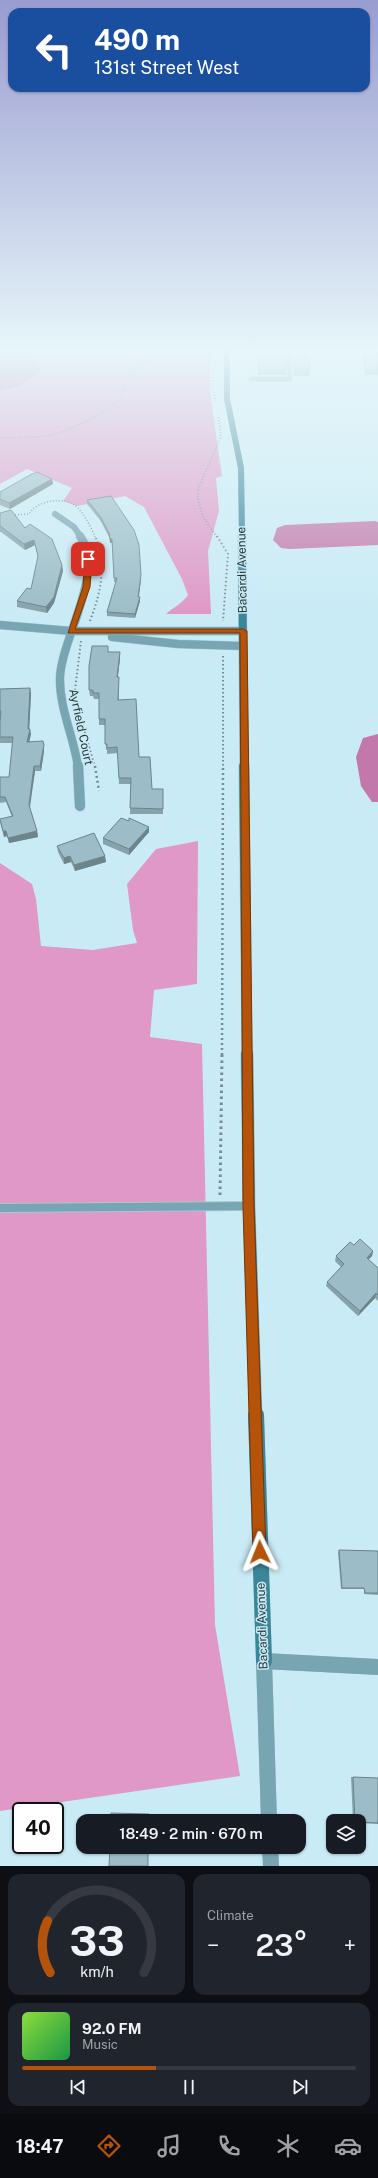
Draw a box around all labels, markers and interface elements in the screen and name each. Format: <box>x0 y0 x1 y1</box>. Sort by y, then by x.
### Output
text: 490 m <box>94 23 180 56</box>
icon: left <box>28 24 80 76</box>
text: 131st Street West <box>94 57 239 78</box>
street label: Bacardi Avenue <box>234 526 250 613</box>
pin <box>71 542 105 576</box>
icon: arrive <box>77 548 99 570</box>
street label: Ayrfield Court <box>66 687 96 767</box>
position arrow <box>239 1531 281 1573</box>
street label: Bacardi Avenue <box>253 1582 271 1670</box>
speed limit sign: 40 <box>12 1802 64 1854</box>
map controls <box>326 1814 366 1854</box>
button: layers <box>326 1814 366 1854</box>
text: 18:49 · 2 min · 670 m <box>119 1825 263 1842</box>
text: Climate <box>207 1908 254 1923</box>
text: 33 <box>69 1915 124 1964</box>
text: 23° <box>255 1927 308 1963</box>
text: − <box>207 1932 219 1958</box>
text: + <box>344 1932 356 1958</box>
text: km/h <box>80 1962 113 1979</box>
text: 92.0 FM <box>82 2020 141 2037</box>
text: Music <box>82 2037 118 2052</box>
icon: previous <box>67 2076 89 2098</box>
icon: pause <box>178 2076 200 2098</box>
icon: next <box>289 2076 311 2098</box>
icon: directions <box>95 2132 123 2160</box>
icon: music <box>155 2132 183 2160</box>
icon: phone <box>215 2132 243 2160</box>
icon: climate <box>274 2132 302 2160</box>
icon: car <box>334 2132 362 2160</box>
text: 18:47 <box>16 2136 64 2157</box>

